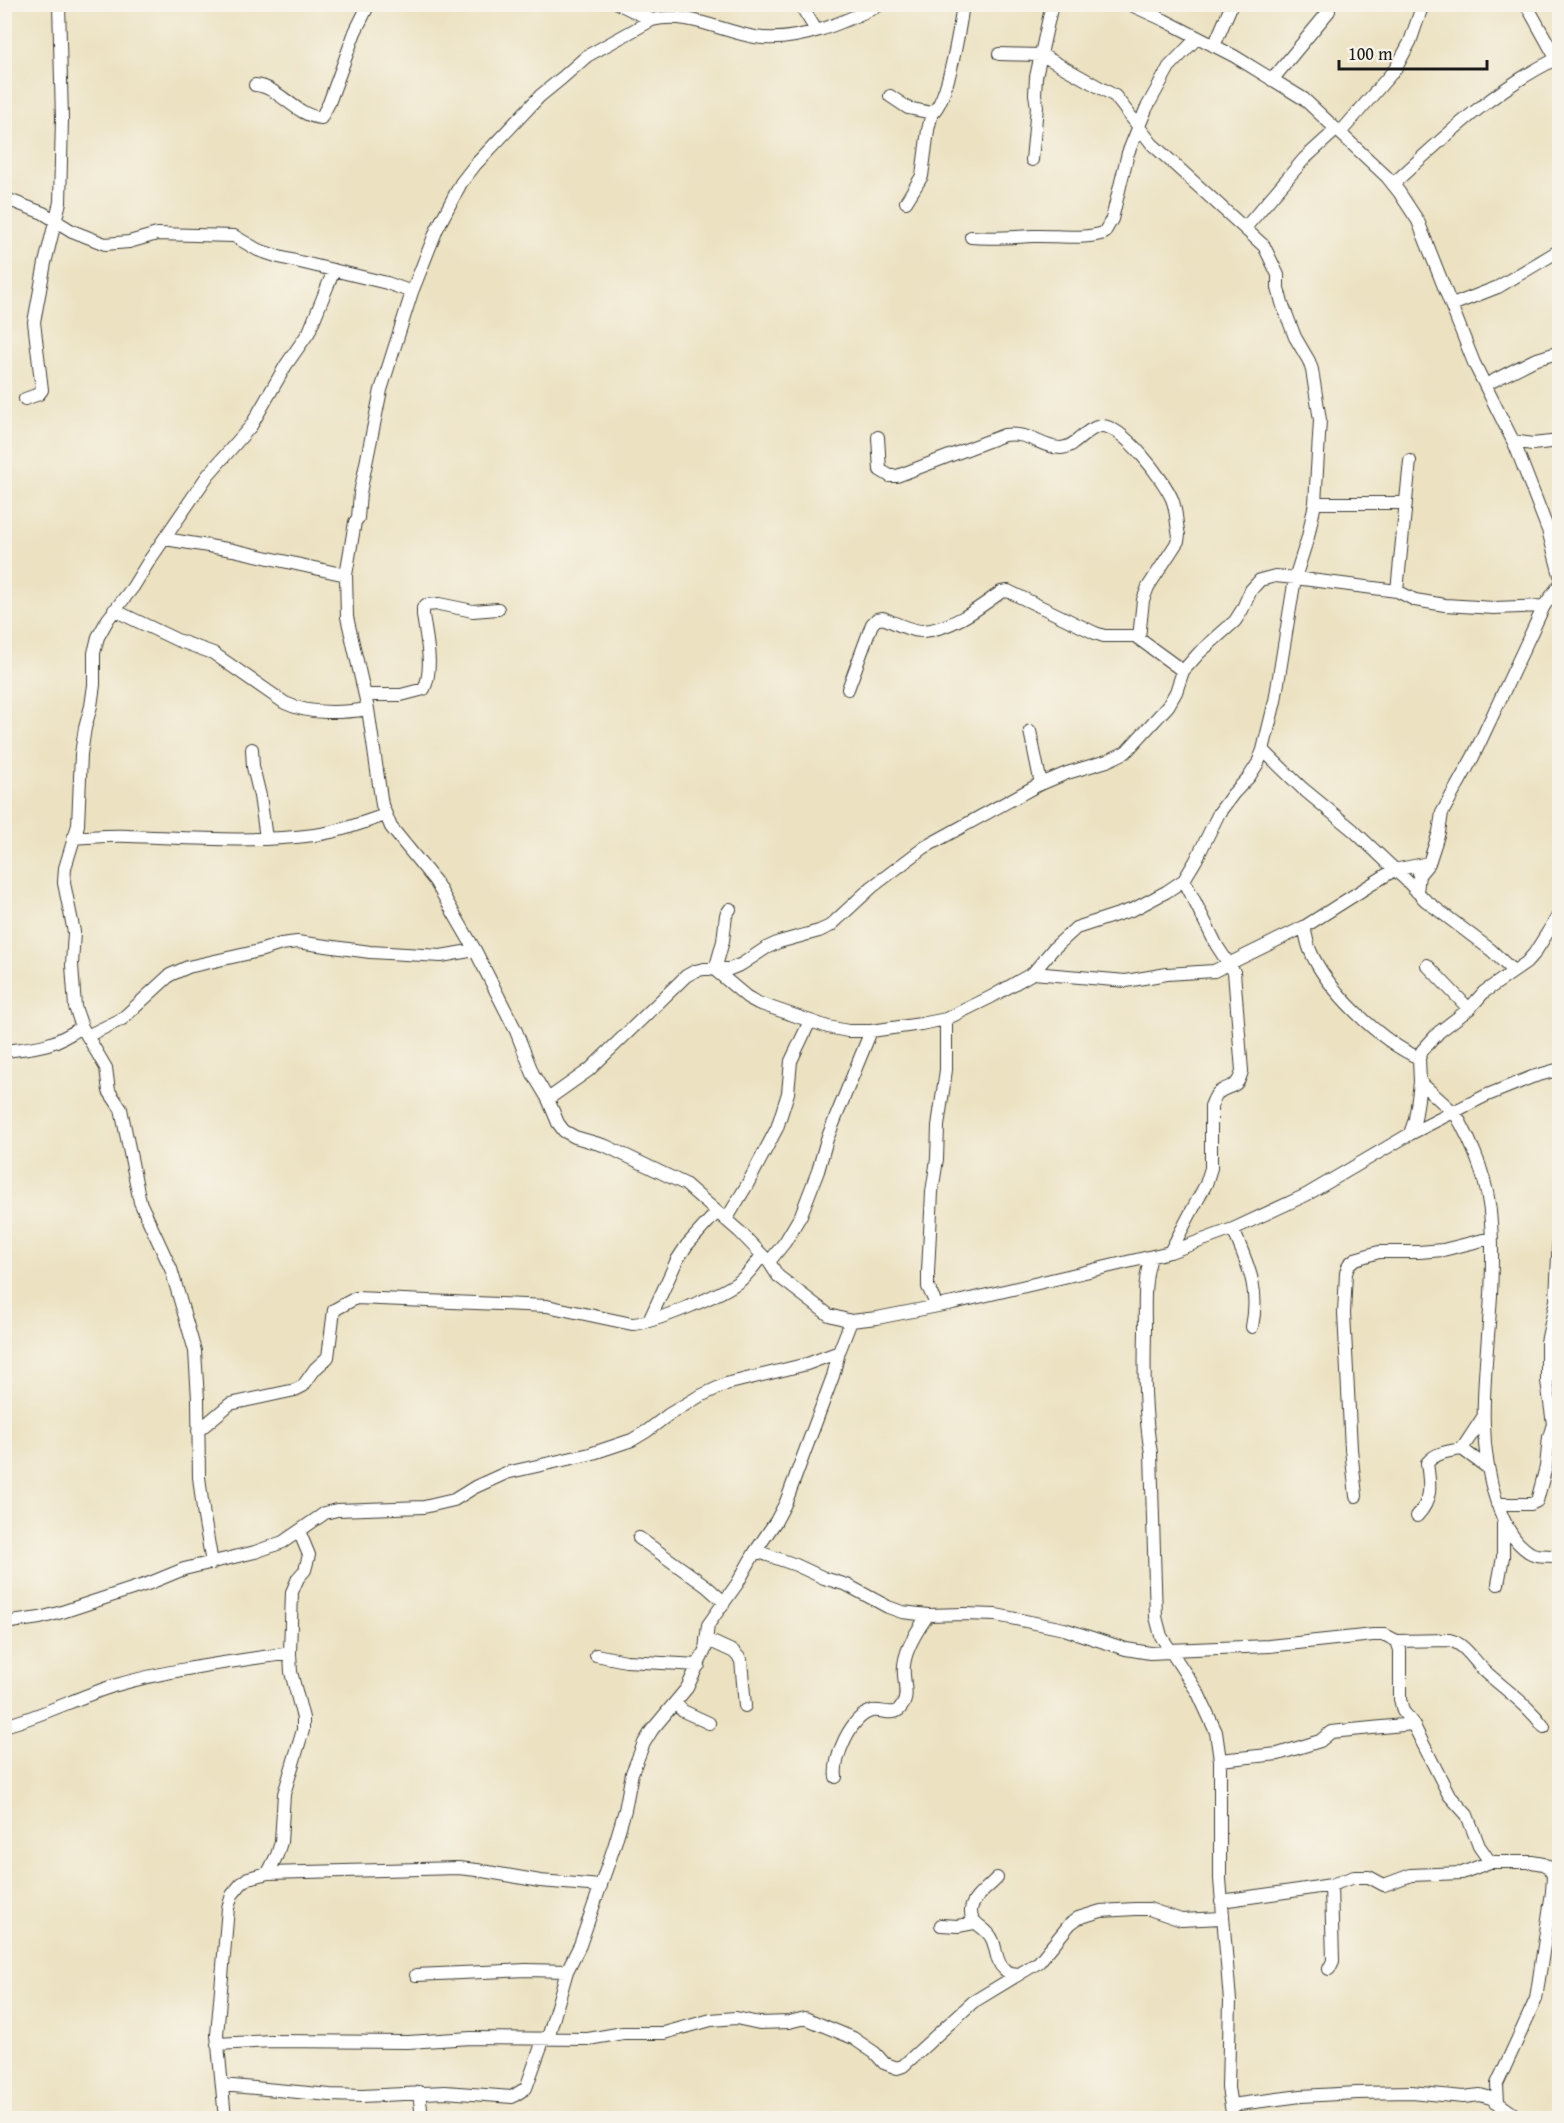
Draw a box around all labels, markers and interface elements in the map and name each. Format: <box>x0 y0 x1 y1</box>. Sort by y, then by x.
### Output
scale bar <box>1339 33 1488 71</box>
text: 100 m <box>1348 40 1393 67</box>

